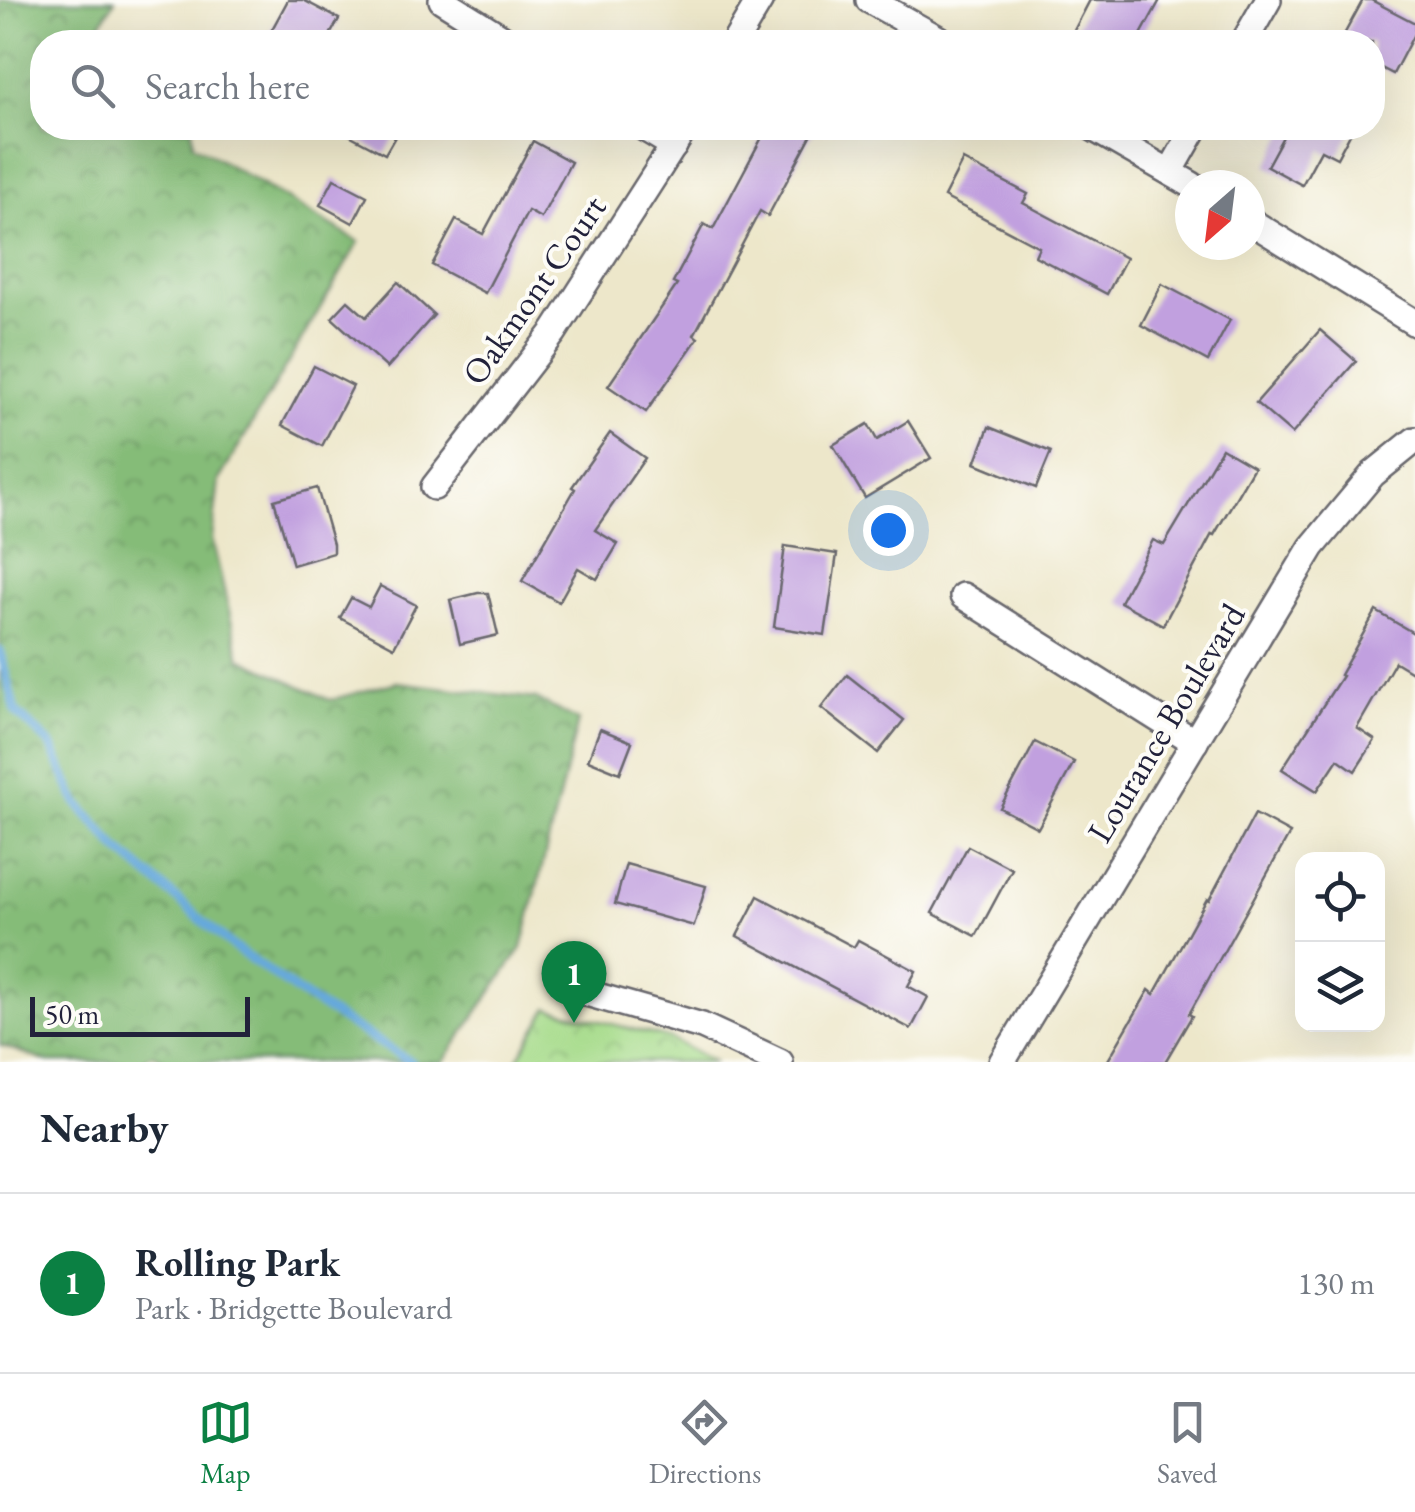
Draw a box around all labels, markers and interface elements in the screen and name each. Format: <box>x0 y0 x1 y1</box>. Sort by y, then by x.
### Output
search box <box>30 30 1385 140</box>
icon: search <box>65 58 120 113</box>
text: Search here <box>145 61 310 110</box>
north arrow <box>1175 170 1265 260</box>
street label: Oakmont Court <box>452 186 616 393</box>
your location <box>863 505 914 556</box>
street label: Lourance Boulevard <box>1076 595 1255 851</box>
map controls <box>1295 852 1385 1032</box>
button: locate <box>1295 852 1385 942</box>
pin: 1 <box>542 940 606 1023</box>
button: layers <box>1295 942 1385 1032</box>
scale bar <box>30 992 250 1036</box>
text: 50 m <box>45 996 99 1032</box>
text: Nearby <box>40 1100 169 1155</box>
text: Rolling Park <box>135 1238 340 1287</box>
text: 1 <box>64 1262 81 1304</box>
text: 130 m <box>1298 1262 1375 1304</box>
text: Park · Bridgette Boulevard <box>135 1287 452 1329</box>
tab: Map <box>198 1395 253 1491</box>
tab: Directions <box>649 1395 761 1491</box>
tab: Saved <box>1157 1395 1217 1491</box>

